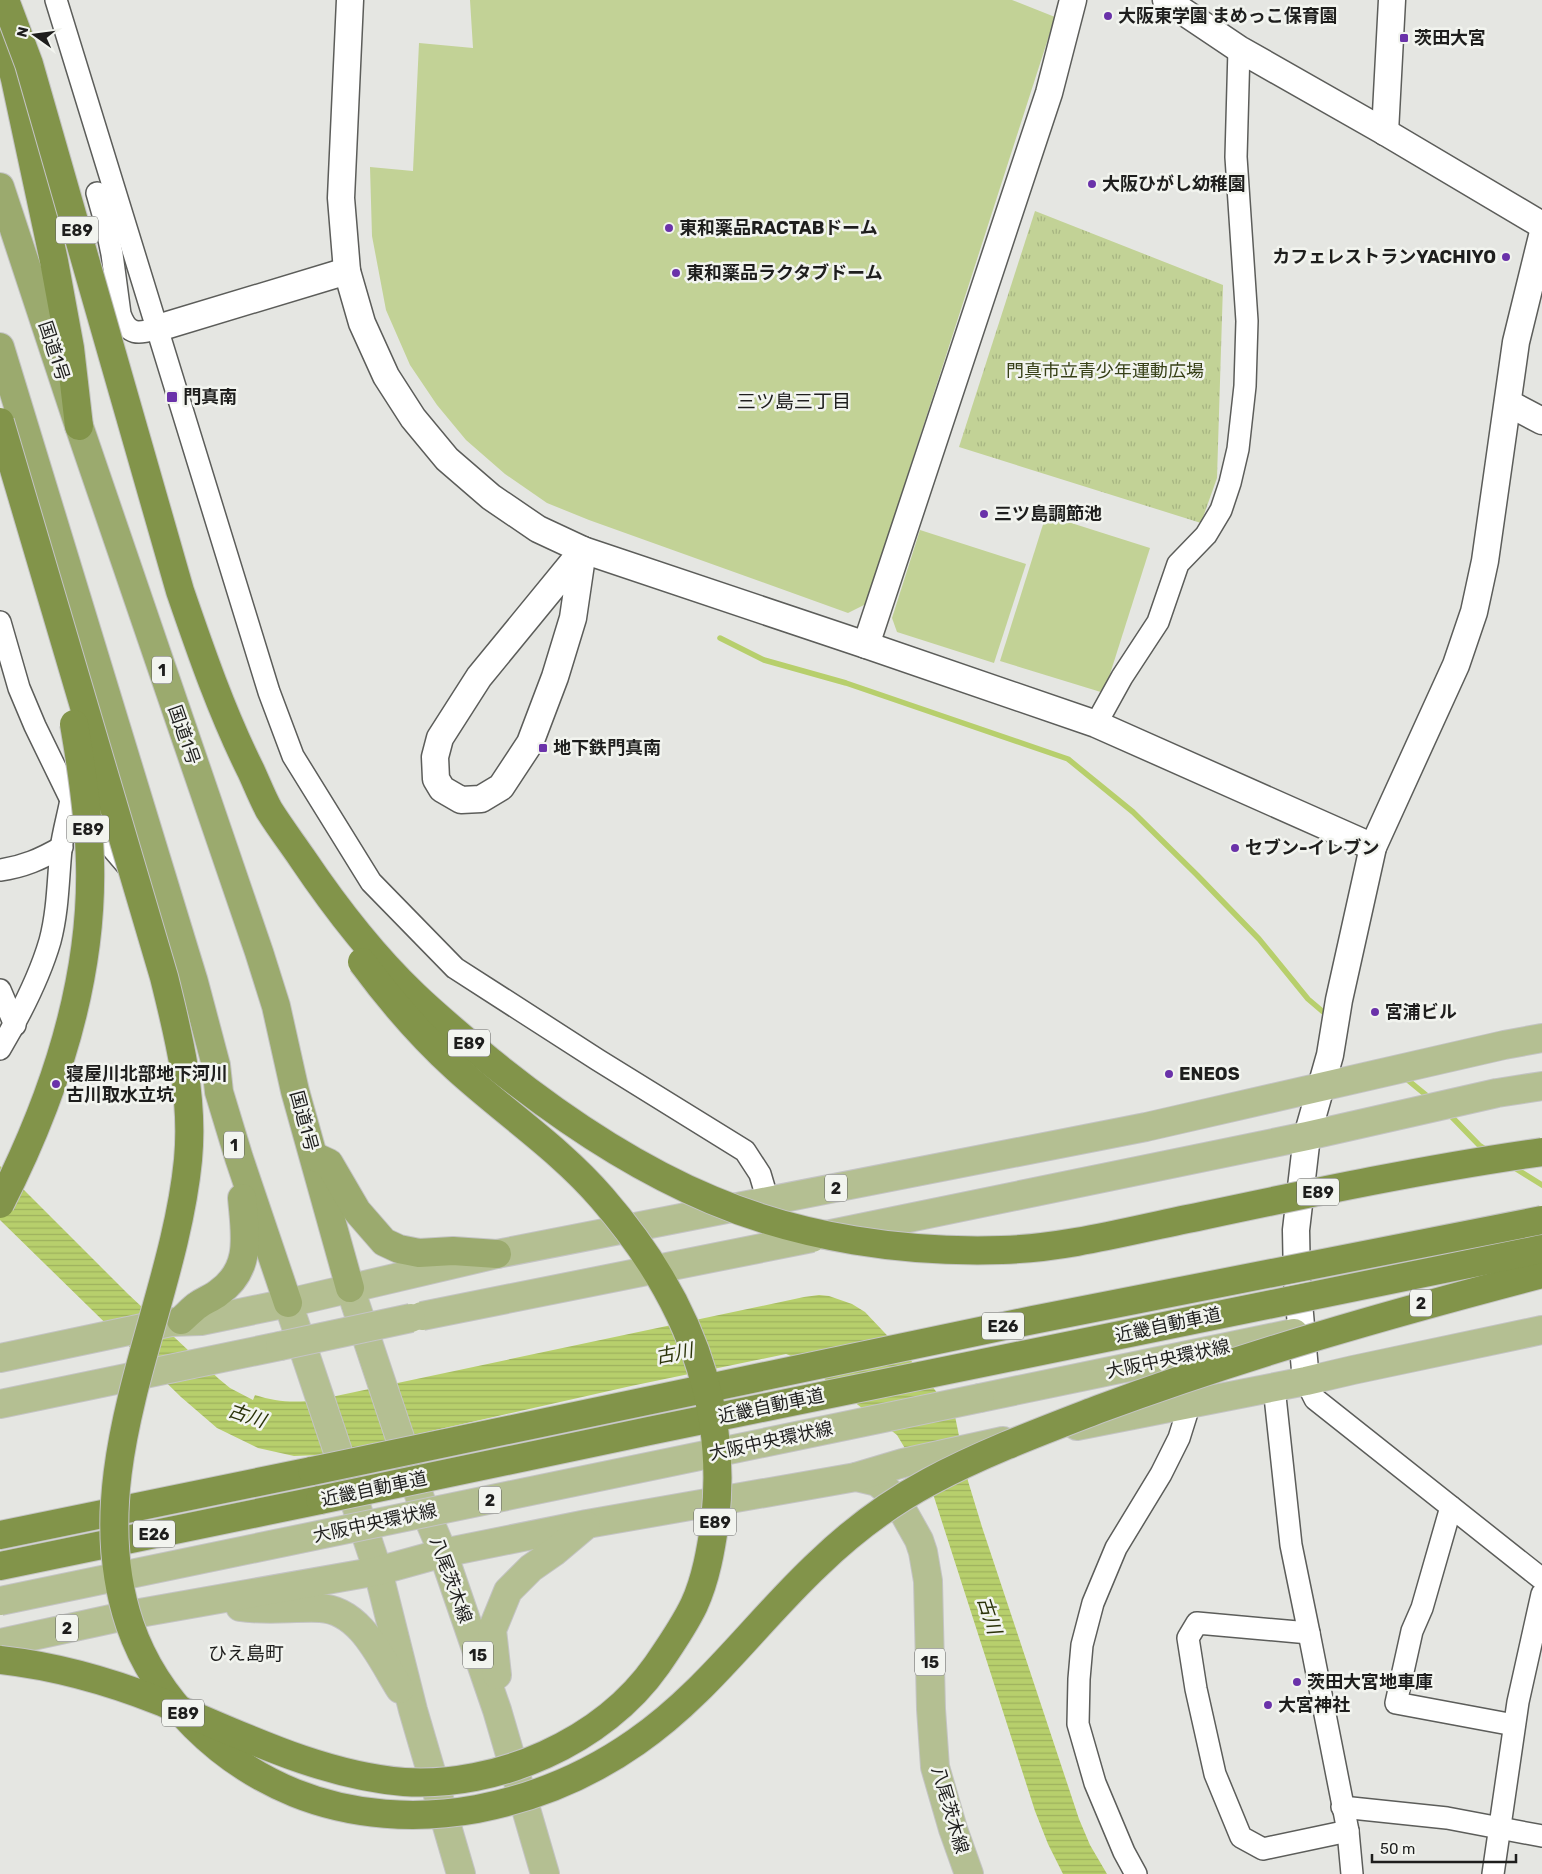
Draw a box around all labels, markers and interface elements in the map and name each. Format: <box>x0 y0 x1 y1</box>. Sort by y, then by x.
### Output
place label: 大阪東学園 まめっこ保育園 <box>1118 5 1338 27</box>
north arrow <box>10 10 60 60</box>
marker: 大阪東学園 まめっこ保育園 <box>1102 10 1114 22</box>
text: N <box>13 25 32 39</box>
place label: 茨田大宮 <box>1414 27 1486 49</box>
marker: 茨田大宮 <box>1398 32 1410 44</box>
place label: 大阪ひがし幼稚園 <box>1102 173 1246 195</box>
marker: 大阪ひがし幼稚園 <box>1086 178 1098 190</box>
road number: E89 <box>56 216 98 244</box>
place label: 東和薬品RACTABドーム <box>679 217 878 239</box>
marker: 東和薬品RACTABドーム <box>663 222 675 234</box>
place label: カフェレストランYACHIYO <box>1272 246 1496 268</box>
marker: カフェレストランYACHIYO <box>1500 251 1512 263</box>
place label: 東和薬品ラクタブドーム <box>686 262 883 284</box>
marker: 東和薬品ラクタブドーム <box>670 267 682 279</box>
street label: 国道1号 <box>34 318 74 384</box>
park label: 門真市立青少年運動広場 <box>1006 360 1204 382</box>
place label: 門真南 <box>183 386 237 408</box>
marker: 門真南 <box>165 390 179 404</box>
district label: 三ツ島三丁目 <box>737 390 851 413</box>
place label: 三ツ島調節池 <box>994 503 1102 525</box>
marker: 三ツ島調節池 <box>978 508 990 520</box>
road number: 1 <box>152 656 172 684</box>
street label: 国道1号 <box>164 702 204 768</box>
place label: 地下鉄門真南 <box>553 737 661 759</box>
marker: 地下鉄門真南 <box>537 742 549 754</box>
road number: E89 <box>67 816 109 842</box>
place label: セブン-イレブン <box>1245 837 1380 859</box>
marker: セブン-イレブン <box>1229 842 1241 854</box>
place label: 宮浦ビル <box>1385 1001 1457 1023</box>
marker: 宮浦ビル <box>1369 1006 1381 1018</box>
road number: E89 <box>448 1030 490 1056</box>
place label: 寝屋川北部地下河川 古川取水立坑 <box>66 1063 228 1106</box>
place label: ENEOS <box>1179 1063 1240 1085</box>
marker: ENEOS <box>1163 1068 1175 1080</box>
marker: 寝屋川北部地下河川 古川取水立坑 <box>50 1078 62 1090</box>
street label: 国道1号 <box>285 1088 323 1154</box>
road number: 1 <box>224 1132 244 1158</box>
road number: 2 <box>825 1174 847 1202</box>
road number: E89 <box>1297 1178 1339 1206</box>
road number: 2 <box>1410 1290 1432 1316</box>
street label: 近畿自動車道 <box>1113 1303 1223 1347</box>
road number: E26 <box>982 1312 1024 1340</box>
street label: 大阪中央環状線 <box>1104 1335 1232 1383</box>
water label: 古川 <box>653 1338 697 1368</box>
street label: 近畿自動車道 <box>716 1384 826 1428</box>
water label: 古川 <box>225 1398 270 1433</box>
street label: 大阪中央環状線 <box>707 1417 835 1465</box>
street label: 近畿自動車道 <box>319 1467 429 1511</box>
road number: 2 <box>479 1486 501 1514</box>
street label: 大阪中央環状線 <box>311 1499 439 1547</box>
road number: E89 <box>694 1508 736 1535</box>
road number: E26 <box>133 1520 175 1548</box>
street label: 八尾茨木線 <box>425 1534 477 1626</box>
water label: 古川 <box>973 1594 1007 1639</box>
road number: 2 <box>56 1615 78 1642</box>
district label: ひえ島町 <box>208 1642 284 1665</box>
road number: 15 <box>463 1642 493 1668</box>
road number: 15 <box>915 1648 945 1675</box>
place label: 茨田大宮地車庫 <box>1307 1671 1433 1693</box>
marker: 茨田大宮地車庫 <box>1291 1676 1303 1688</box>
place label: 大宮神社 <box>1278 1694 1350 1716</box>
marker: 大宮神社 <box>1262 1699 1274 1711</box>
road number: E89 <box>162 1700 204 1726</box>
street label: 八尾茨木線 <box>927 1764 973 1856</box>
scale bar <box>1372 1832 1516 1864</box>
text: 50 m <box>1380 1840 1415 1858</box>

